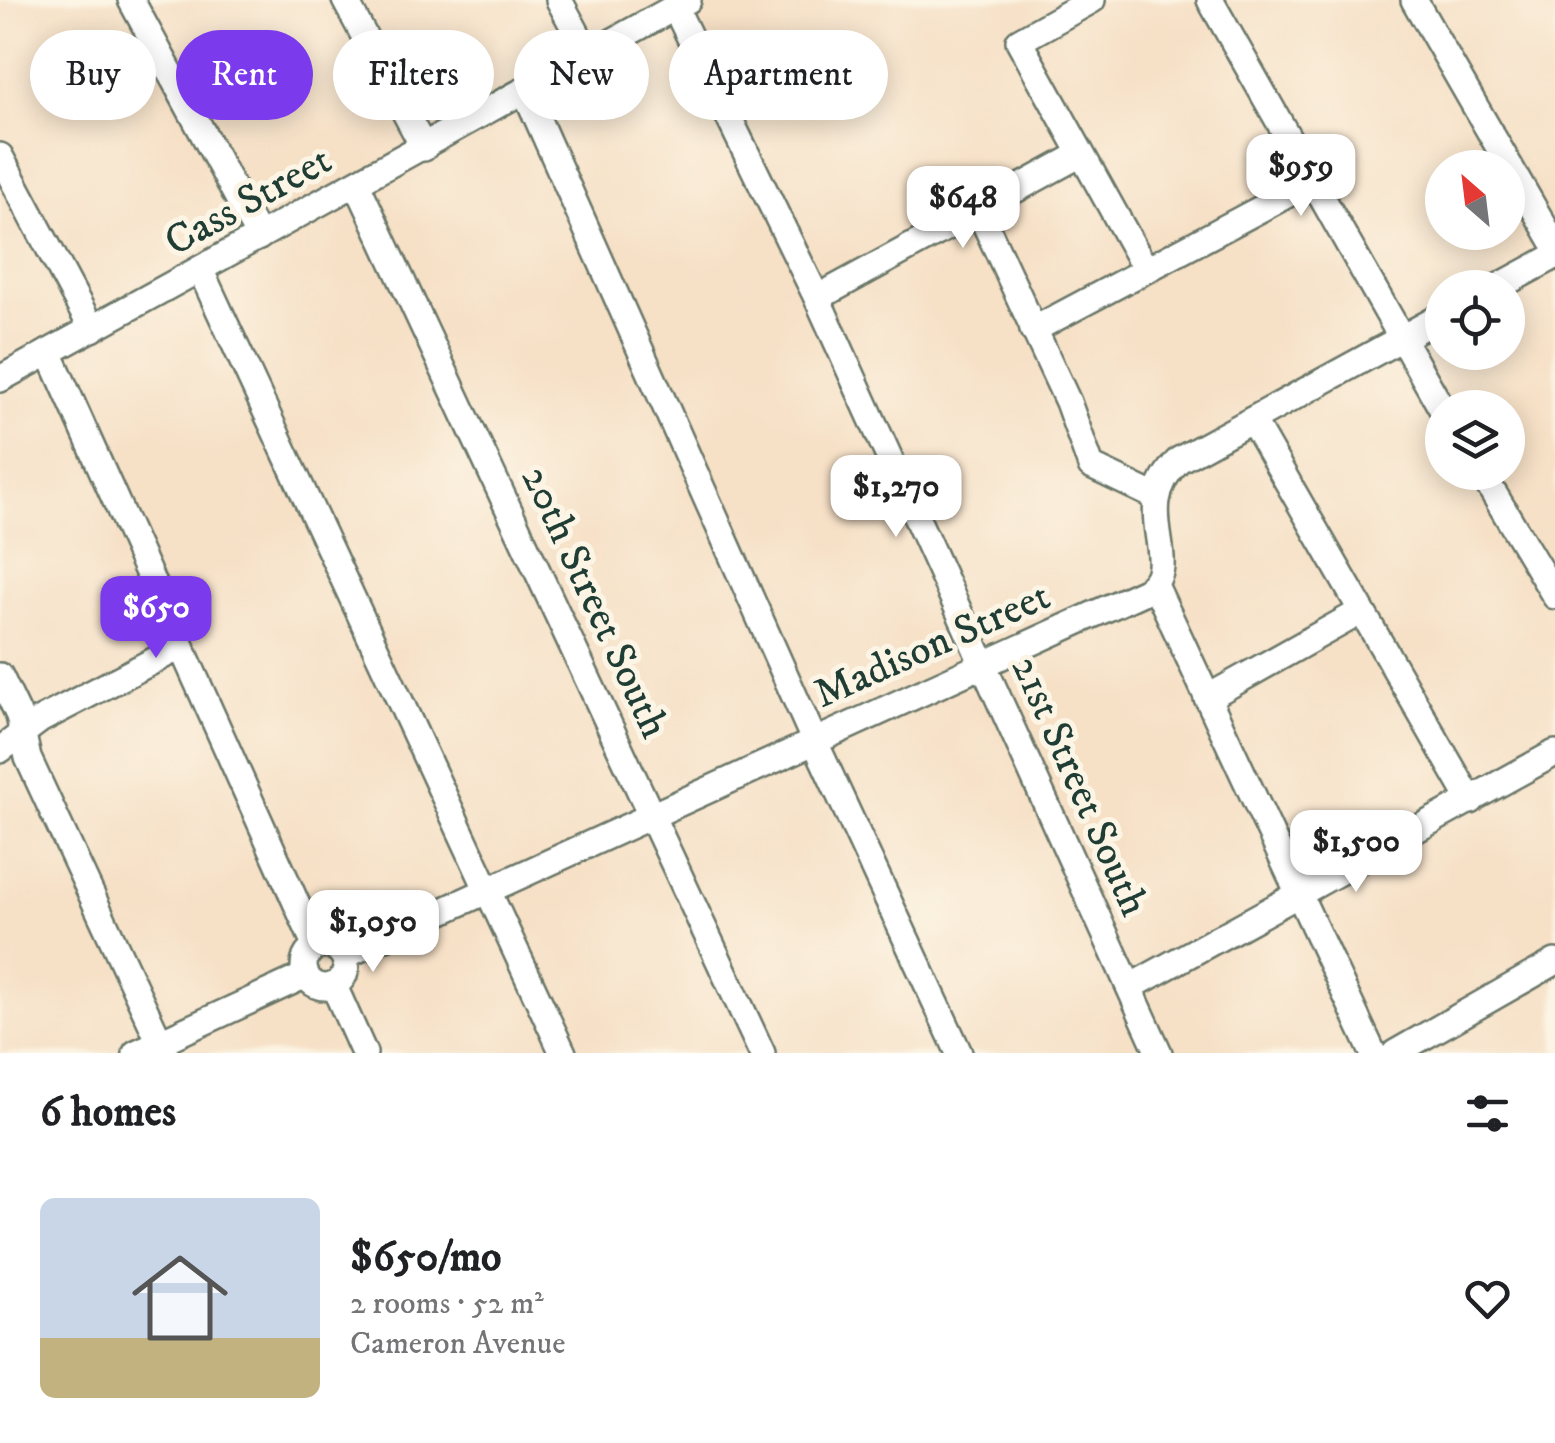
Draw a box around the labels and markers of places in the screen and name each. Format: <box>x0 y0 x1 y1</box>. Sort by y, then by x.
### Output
pin: $959 <box>1242 134 1360 219</box>
pin: $648 <box>904 166 1022 251</box>
pin: $1,270 <box>815 455 977 540</box>
pin: $650 <box>97 576 215 661</box>
pin: $1,500 <box>1275 810 1437 895</box>
pin: $1,050 <box>292 890 454 975</box>

